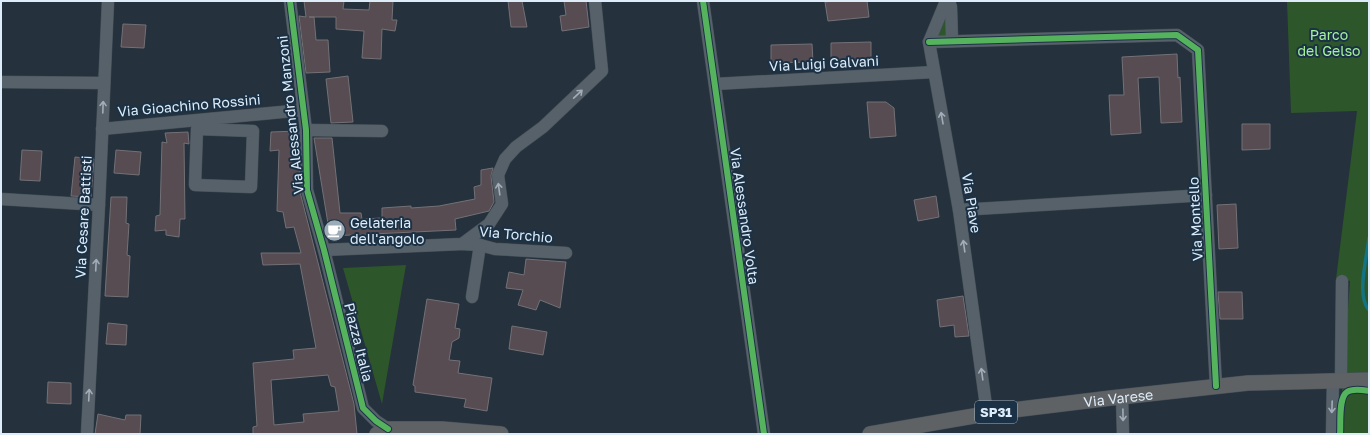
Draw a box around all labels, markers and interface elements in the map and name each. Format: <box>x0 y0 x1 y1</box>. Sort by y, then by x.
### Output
park label: Parco del Gelso <box>1298 26 1361 59</box>
street label: Via Alessandro Manzoni <box>273 35 307 195</box>
street label: Via Luigi Galvani <box>769 52 879 74</box>
one-way arrow <box>573 89 583 98</box>
street label: Via Gioachino Rossini <box>117 90 261 120</box>
one-way arrow <box>100 101 107 114</box>
one-way arrow <box>938 111 946 124</box>
street label: Via Alessandro Volta <box>727 147 763 285</box>
street label: Via Cesare Battisti <box>71 155 95 279</box>
street label: Via Piave <box>959 172 985 234</box>
street label: Via Montello <box>1184 176 1206 262</box>
one-way arrow <box>495 183 503 196</box>
place label: Gelateria dell'angolo <box>350 214 424 247</box>
cafe icon: Gelateria dell'angolo <box>322 217 348 243</box>
street label: Via Torchio <box>478 222 554 246</box>
one-way arrow <box>960 240 968 253</box>
one-way arrow <box>92 259 100 272</box>
street label: Piazza Italia <box>341 301 377 383</box>
one-way arrow <box>978 368 986 381</box>
street label: Via Varese <box>1082 385 1154 410</box>
one-way arrow <box>86 389 93 402</box>
one-way arrow <box>1329 400 1336 413</box>
road number: SP31 <box>975 401 1017 423</box>
one-way arrow <box>1119 408 1127 421</box>

